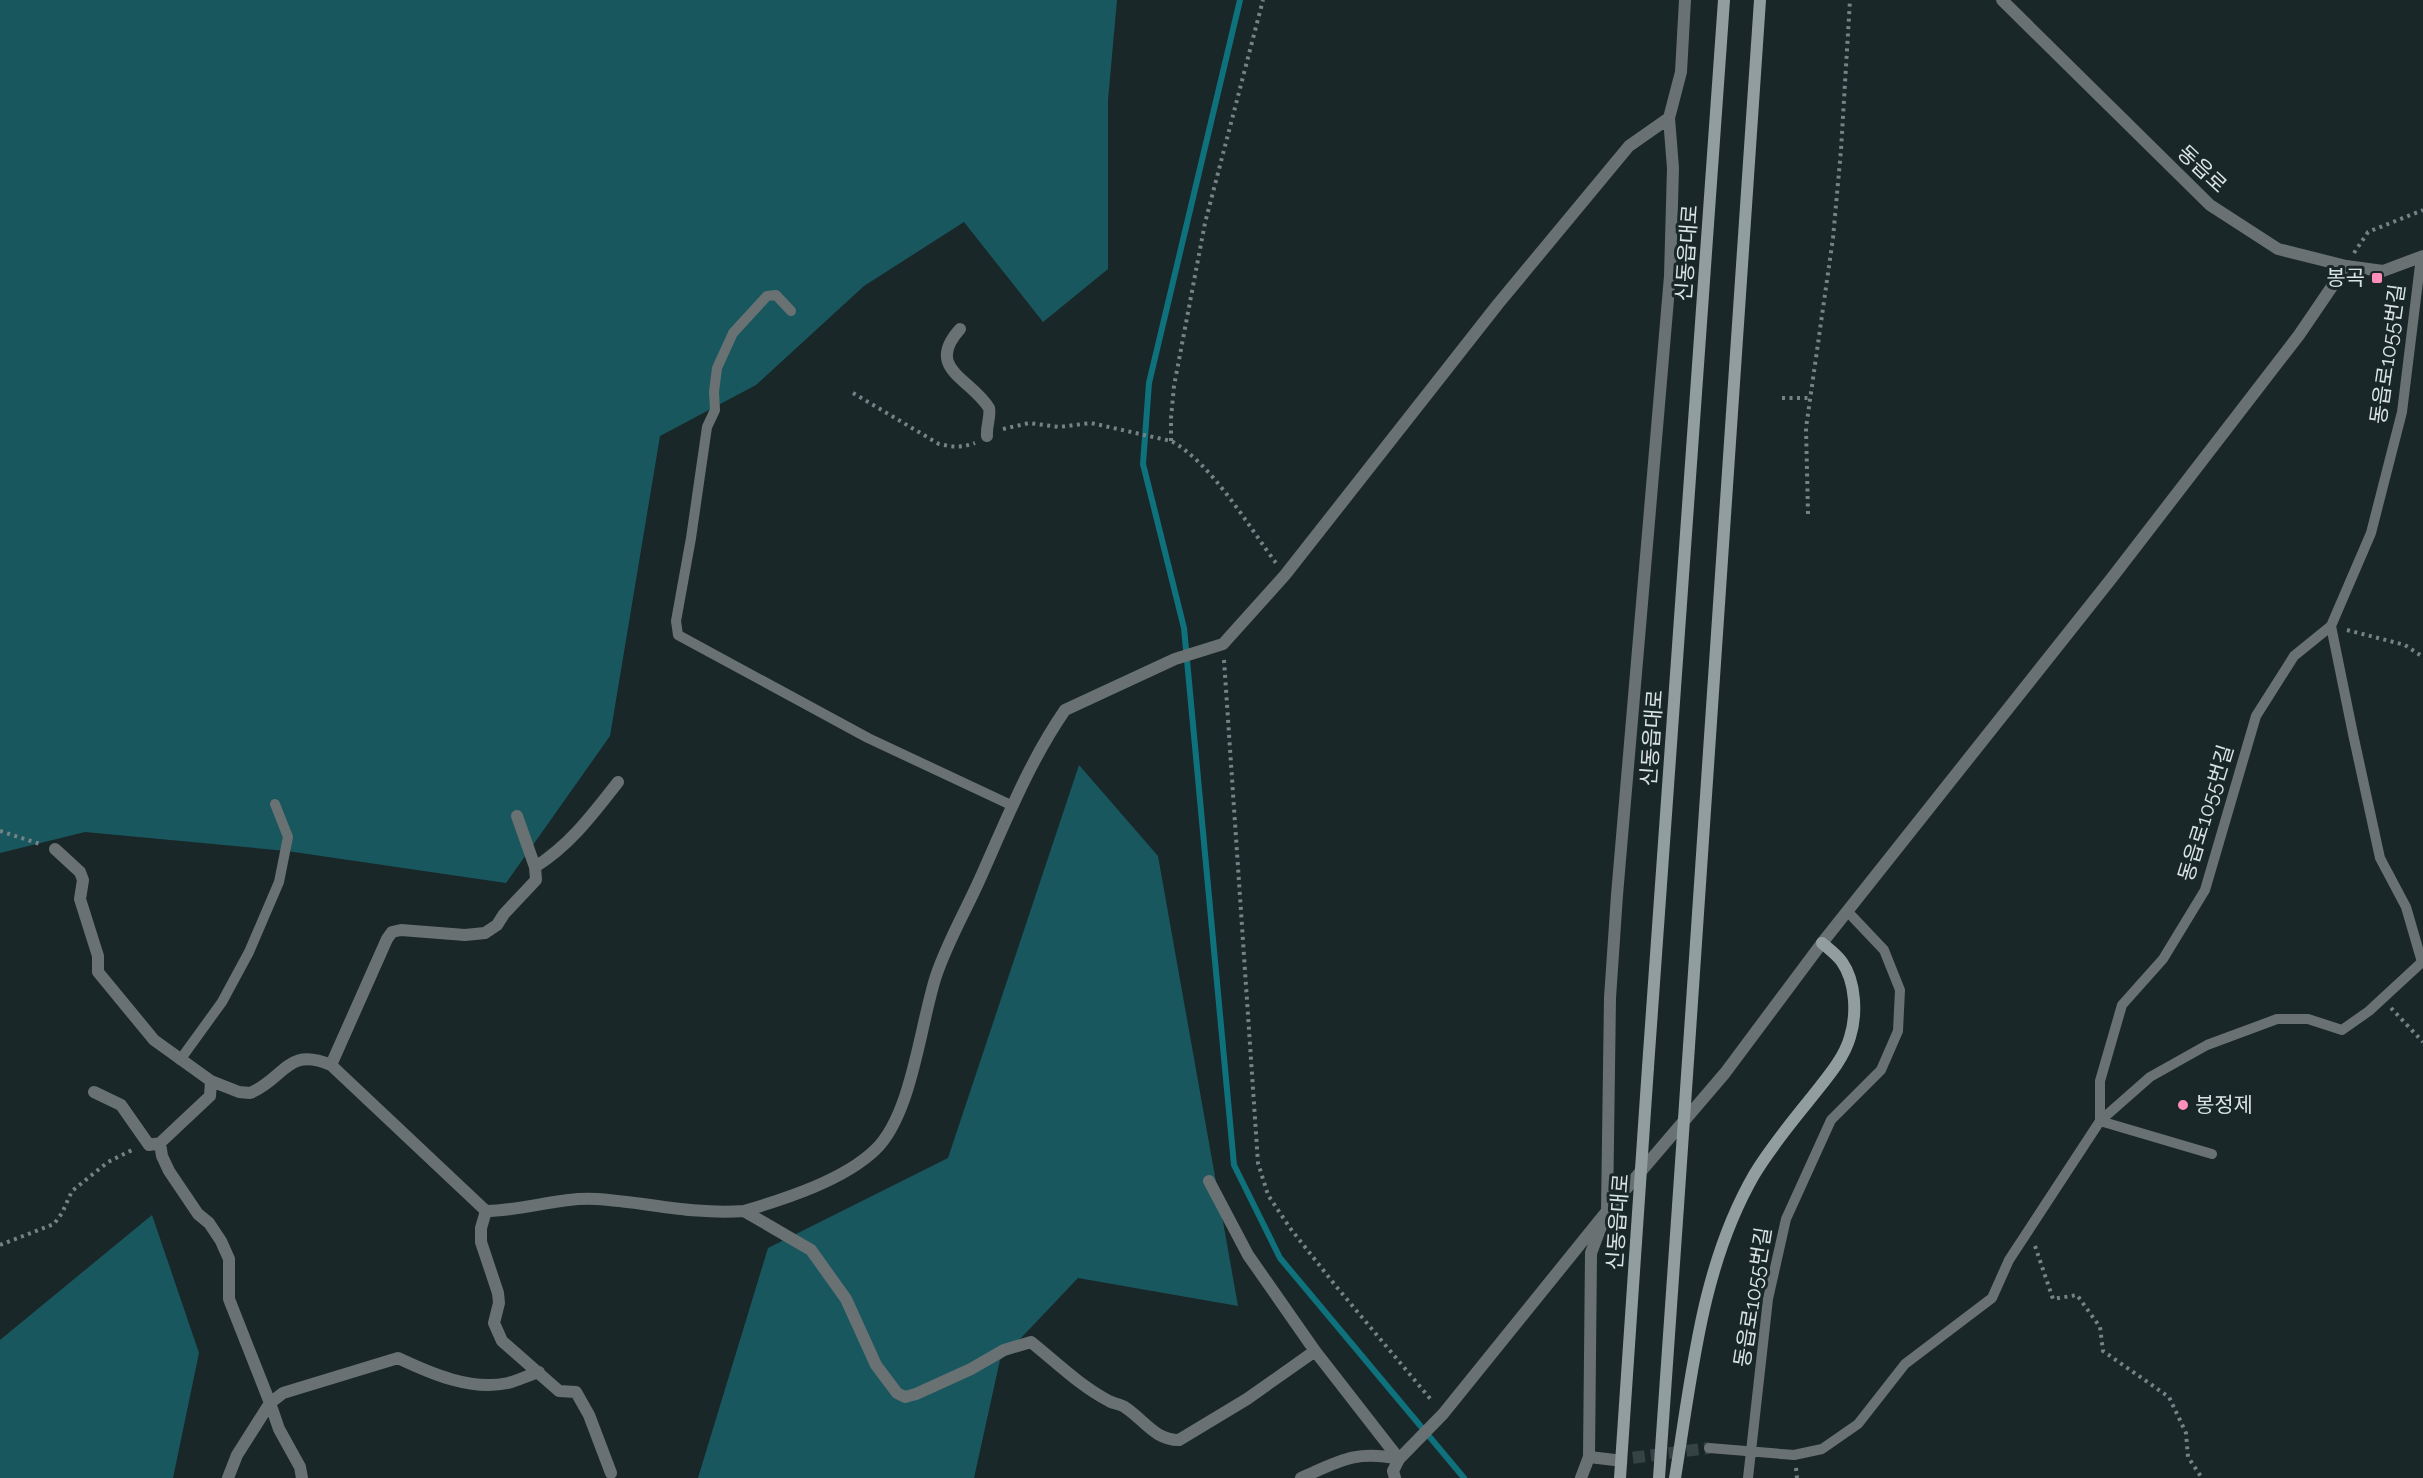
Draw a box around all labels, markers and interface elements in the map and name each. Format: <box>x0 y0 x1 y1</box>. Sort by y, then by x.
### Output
street label: 동읍로 <box>2173 140 2232 198</box>
street label: 신동읍대로 <box>1671 204 1702 302</box>
place label: 봉곡 <box>2326 265 2365 290</box>
marker: 봉곡 <box>2370 271 2384 285</box>
street label: 동읍로1055번길 <box>2365 282 2410 426</box>
street label: 신동읍대로 <box>1636 689 1667 787</box>
street label: 동읍로1055번길 <box>2173 742 2238 884</box>
place label: 봉정제 <box>2195 1092 2253 1117</box>
marker: 봉정제 <box>2176 1098 2190 1112</box>
street label: 신동읍대로 <box>1602 1173 1633 1271</box>
street label: 동읍로1055번길 <box>1729 1225 1776 1369</box>

